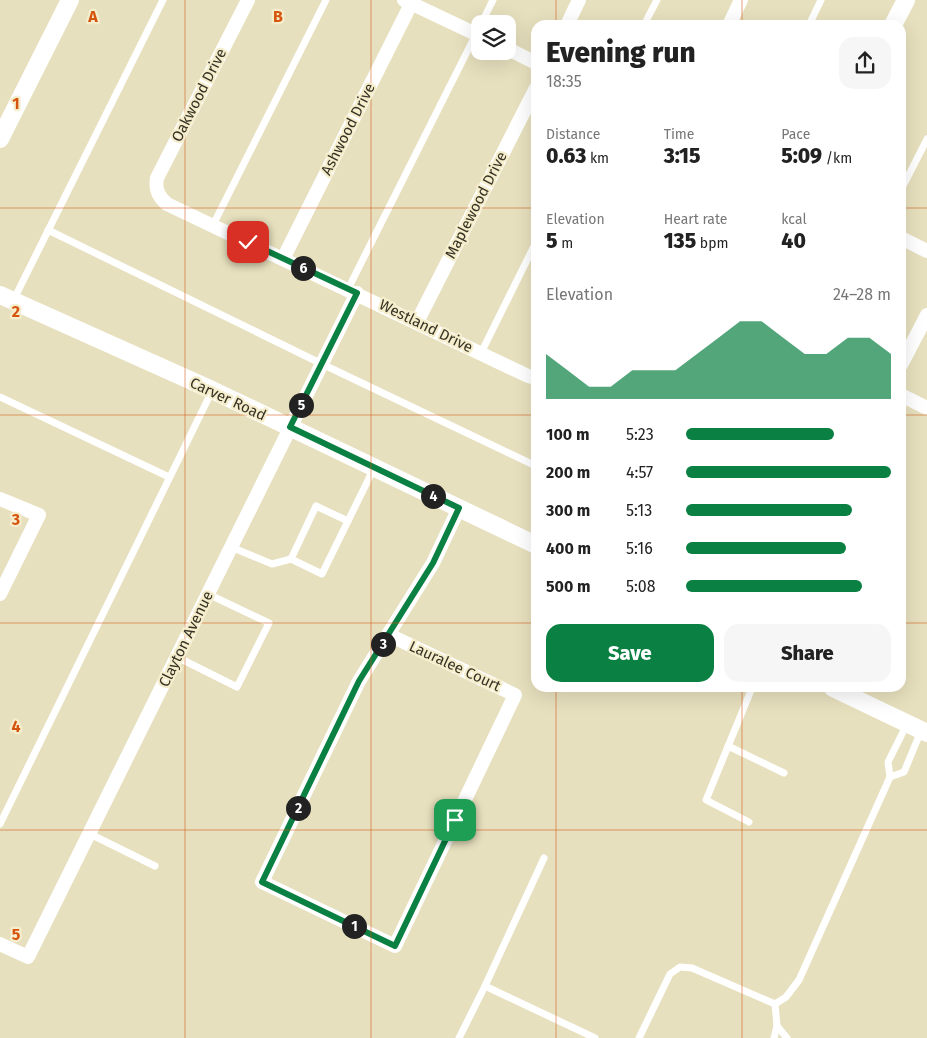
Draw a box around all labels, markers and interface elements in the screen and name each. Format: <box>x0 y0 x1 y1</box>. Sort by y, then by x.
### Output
text: A <box>87 7 98 26</box>
text: B <box>273 7 283 26</box>
map controls <box>471 15 516 60</box>
button: layers <box>471 15 516 60</box>
text: Evening run <box>546 36 696 69</box>
button: share <box>839 37 891 89</box>
street label: Oakwood Drive <box>168 45 230 145</box>
text: 18:35 <box>546 72 582 91</box>
street label: Ashwood Drive <box>317 80 379 178</box>
text: 1 <box>12 94 20 113</box>
text: Distance <box>546 126 600 143</box>
text: Time <box>664 126 694 143</box>
text: Pace <box>781 126 810 143</box>
text: 0.63 <box>546 143 586 169</box>
text: 3:15 <box>664 143 700 169</box>
text: 5:09 <box>781 143 822 169</box>
street label: Maplewood Drive <box>441 149 511 261</box>
text: km <box>586 150 609 167</box>
text: /km <box>822 150 852 167</box>
text: Elevation <box>546 211 605 228</box>
text: Heart rate <box>664 211 727 228</box>
text: kcal <box>781 211 807 228</box>
pin <box>227 221 269 263</box>
icon: check <box>234 228 262 256</box>
text: 5 <box>546 228 557 254</box>
text: 135 <box>664 228 696 254</box>
text: 40 <box>781 228 806 254</box>
text: m <box>557 235 573 252</box>
text: bpm <box>696 235 728 252</box>
pin: 6 <box>290 256 316 280</box>
text: 6 <box>300 260 307 277</box>
text: Elevation <box>546 285 613 304</box>
text: 24–28 m <box>833 285 891 304</box>
street label: Westland Drive <box>376 296 476 356</box>
text: 2 <box>12 302 20 321</box>
street label: Carver Road <box>187 374 269 424</box>
pin: 5 <box>288 392 314 418</box>
text: 5 <box>298 397 305 414</box>
text: 100 m <box>546 425 589 444</box>
text: 5:23 <box>626 425 654 444</box>
text: 200 m <box>546 463 590 482</box>
text: 4:57 <box>626 463 653 482</box>
pin: 4 <box>420 484 446 508</box>
text: 4 <box>430 488 437 505</box>
text: 300 m <box>546 501 590 520</box>
text: 5:13 <box>626 501 652 520</box>
text: 3 <box>11 510 20 529</box>
text: 400 m <box>546 539 591 558</box>
text: 5:16 <box>626 539 653 558</box>
text: 500 m <box>546 577 591 596</box>
text: 5:08 <box>626 577 656 596</box>
street label: Clayton Avenue <box>155 588 217 690</box>
button: Save <box>546 624 714 682</box>
button: Share <box>724 624 891 682</box>
pin: 3 <box>370 632 396 656</box>
text: 3 <box>380 636 387 653</box>
street label: Lauralee Court <box>406 637 504 695</box>
text: 4 <box>11 717 21 736</box>
pin: 2 <box>286 796 310 820</box>
pin <box>434 799 476 841</box>
text: 2 <box>295 800 302 817</box>
icon: arrive <box>441 806 469 834</box>
pin: 1 <box>342 914 366 938</box>
text: 1 <box>351 918 358 935</box>
text: 5 <box>12 925 21 944</box>

